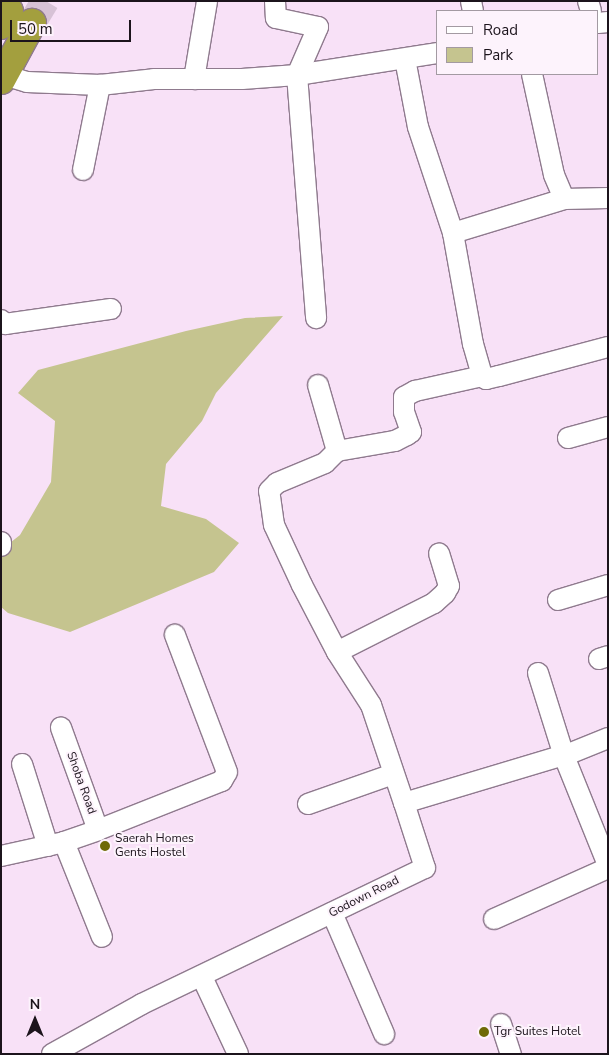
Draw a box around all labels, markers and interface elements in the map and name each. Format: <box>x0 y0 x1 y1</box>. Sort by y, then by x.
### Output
scale bar <box>12 10 134 42</box>
legend <box>436 10 599 75</box>
text: 50 m <box>18 19 53 39</box>
text: Road <box>483 20 518 40</box>
text: Park <box>483 45 513 65</box>
street label: Shoba Road <box>63 750 99 816</box>
place label: Saerah Homes Gents Hostel <box>115 832 194 860</box>
marker: Saerah Homes Gents Hostel <box>99 840 111 852</box>
street label: Godown Road <box>326 873 402 921</box>
north arrow <box>10 995 60 1045</box>
text: N <box>30 995 40 1014</box>
place label: Tgr Suites Hotel <box>494 1025 581 1039</box>
marker: Tgr Suites Hotel <box>478 1026 490 1038</box>

